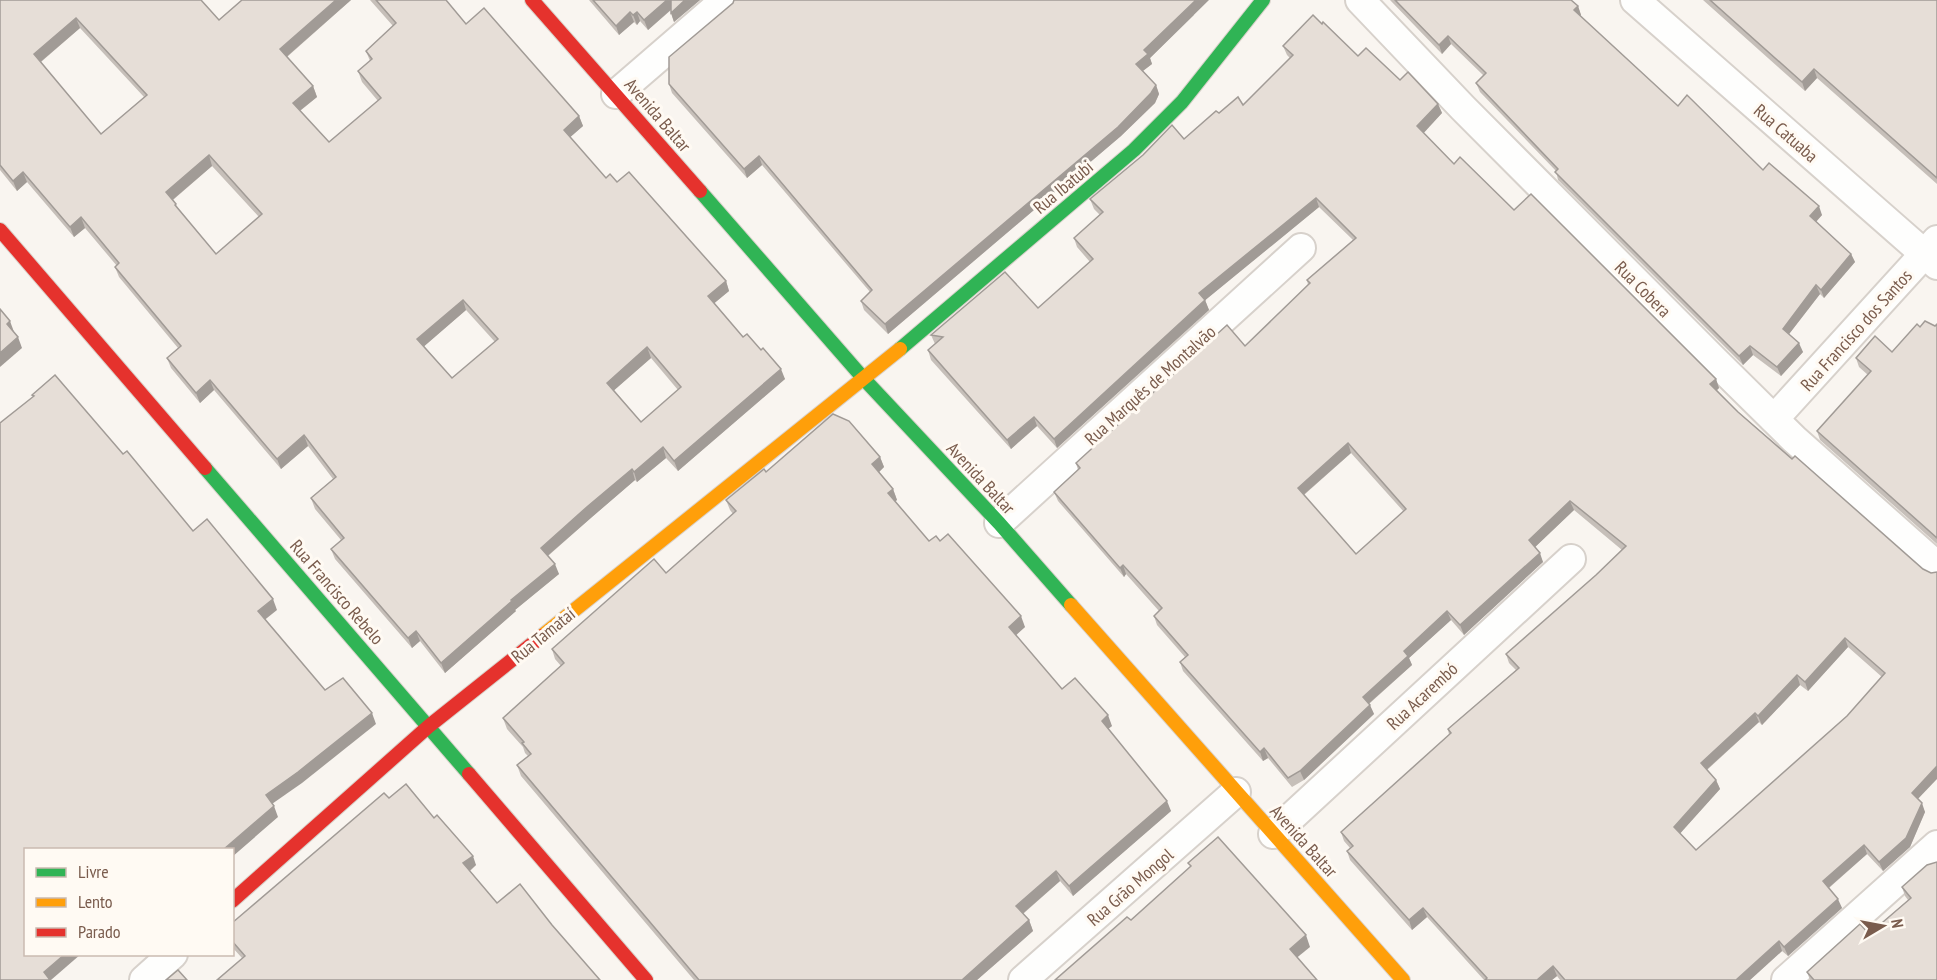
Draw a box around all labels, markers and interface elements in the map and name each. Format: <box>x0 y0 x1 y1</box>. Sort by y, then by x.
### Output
street label: Avenida Baltar <box>620 74 696 157</box>
street label: Rua Catuaba <box>1749 99 1823 167</box>
street label: Rua Ibatubi <box>1028 155 1098 219</box>
street label: Rua Cobera <box>1610 256 1676 322</box>
street label: Rua Francisco dos Santos <box>1795 264 1917 396</box>
street label: Rua Marquês de Montalvão <box>1080 320 1220 450</box>
street label: Avenida Baltar <box>942 437 1020 519</box>
street label: Rua Francisco Rebelo <box>285 535 389 649</box>
street label: Rua Tamataí <box>506 602 580 668</box>
street label: Rua Acarembó <box>1382 657 1462 735</box>
street label: Avenida Baltar <box>1265 800 1343 882</box>
street label: Rua Grão Mongol <box>1082 843 1179 931</box>
legend <box>24 848 234 956</box>
text: Livre <box>78 860 109 883</box>
text: Lento <box>78 890 113 913</box>
north arrow <box>1853 896 1913 956</box>
text: N <box>1887 917 1908 929</box>
text: Parado <box>78 920 121 943</box>

